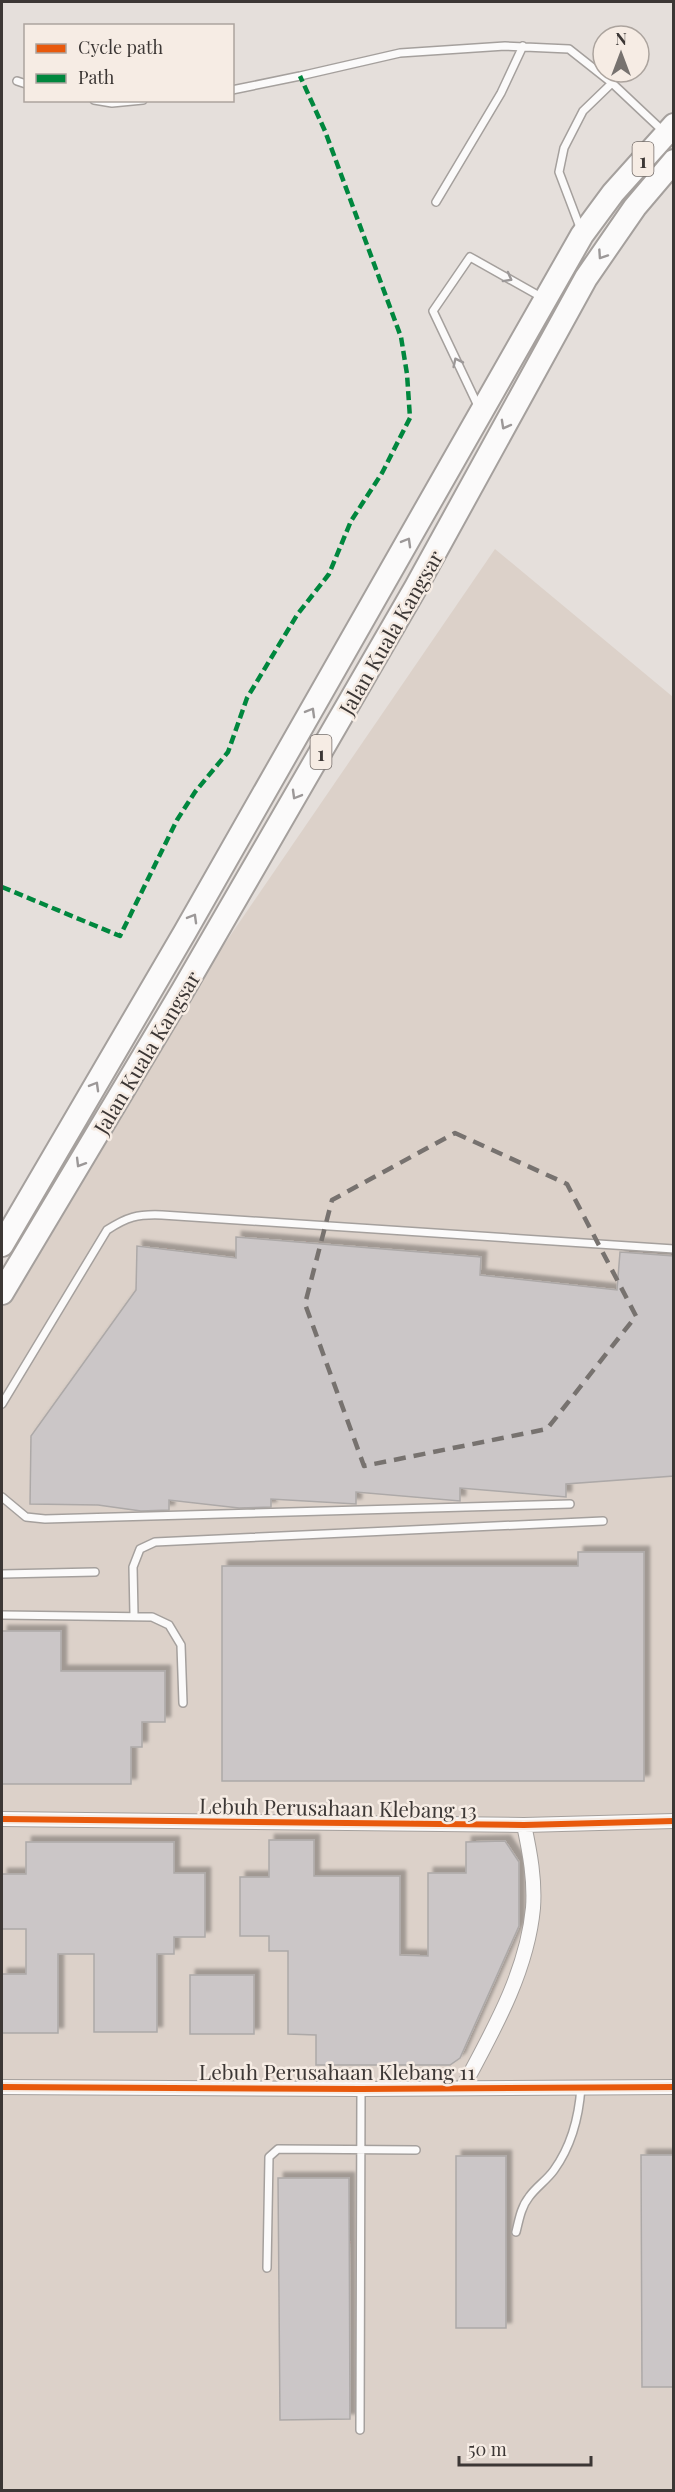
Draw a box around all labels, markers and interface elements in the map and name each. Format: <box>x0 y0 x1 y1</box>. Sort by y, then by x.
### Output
legend <box>24 24 234 102</box>
north arrow <box>591 24 651 84</box>
text: N <box>615 28 627 49</box>
text: Cycle path <box>78 35 163 59</box>
text: Path <box>78 65 115 89</box>
road number: 1 <box>632 142 654 176</box>
one-way arrow <box>598 248 609 259</box>
one-way arrow <box>501 271 512 282</box>
one-way arrow <box>452 357 464 368</box>
one-way arrow <box>501 418 512 429</box>
one-way arrow <box>400 538 412 548</box>
street label: Jalan Kuala Kangsar <box>331 544 449 720</box>
one-way arrow <box>304 708 315 718</box>
road number: 1 <box>310 735 332 769</box>
one-way arrow <box>292 789 303 800</box>
one-way arrow <box>186 913 197 924</box>
street label: Jalan Kuala Kangsar <box>86 965 206 1140</box>
one-way arrow <box>87 1082 99 1092</box>
one-way arrow <box>76 1157 87 1167</box>
street label: Lebuh Perusahaan Klebang 13 <box>199 1791 477 1823</box>
street label: Lebuh Perusahaan Klebang 11 <box>199 2057 475 2085</box>
scale bar <box>459 2429 591 2467</box>
text: 50 m <box>468 2437 507 2461</box>

